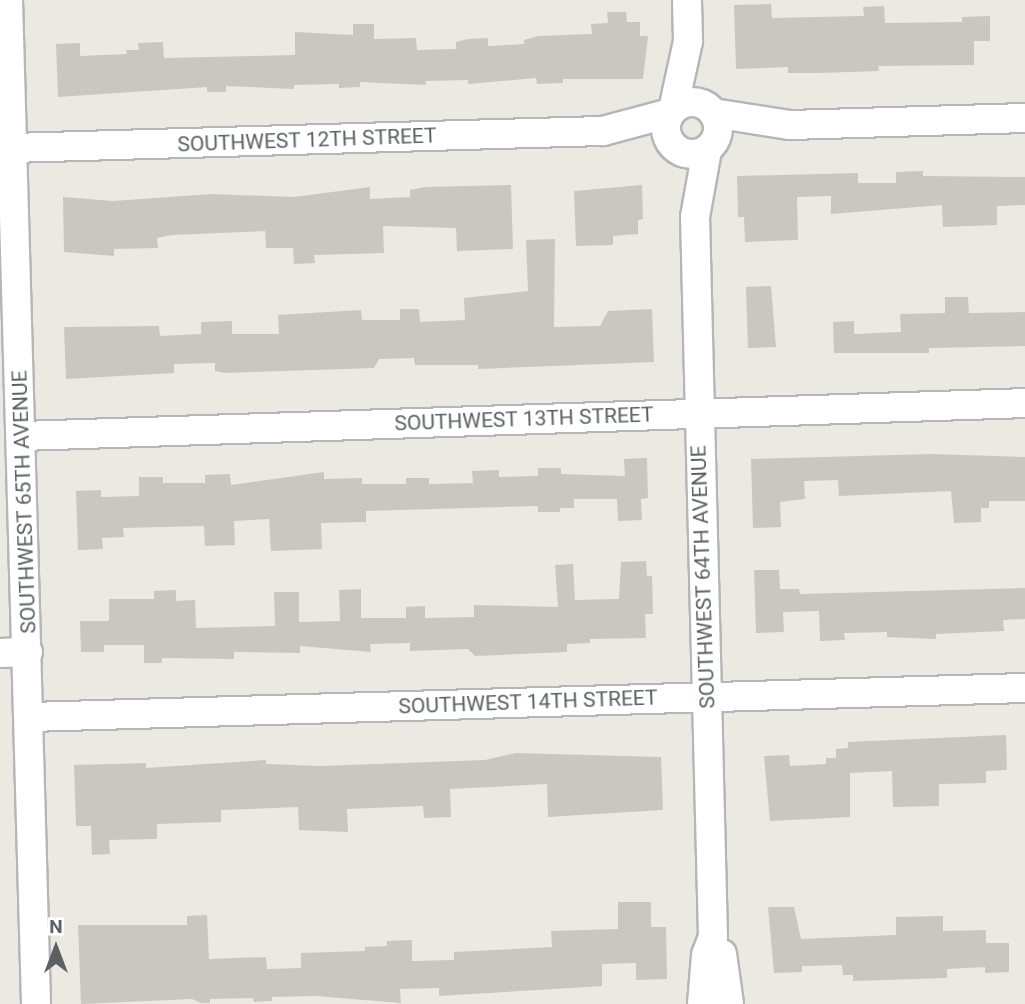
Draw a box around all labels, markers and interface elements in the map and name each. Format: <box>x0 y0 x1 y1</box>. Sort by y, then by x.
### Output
street label: SOUTHWEST 12TH STREET <box>177 123 437 157</box>
street label: SOUTHWEST 65TH AVENUE <box>7 370 41 634</box>
street label: SOUTHWEST 13TH STREET <box>394 402 654 436</box>
street label: SOUTHWEST 64TH AVENUE <box>686 445 720 709</box>
street label: SOUTHWEST 14TH STREET <box>398 685 658 719</box>
north arrow <box>21 913 91 983</box>
text: N <box>49 915 63 938</box>

